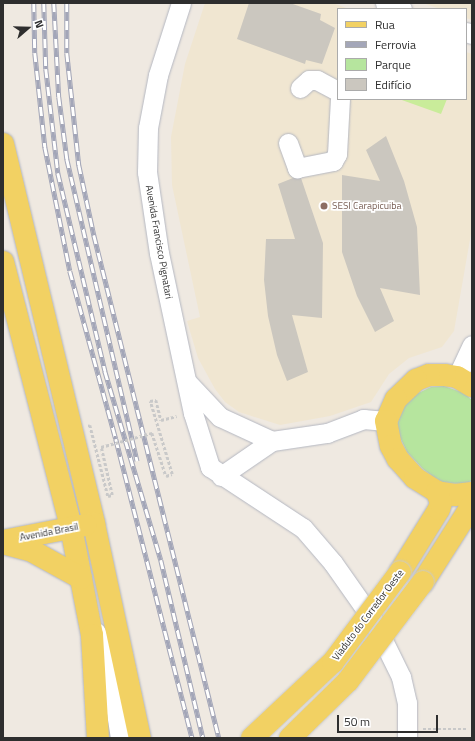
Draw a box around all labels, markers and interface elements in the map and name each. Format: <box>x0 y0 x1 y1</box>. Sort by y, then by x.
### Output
north arrow <box>8 8 48 48</box>
legend <box>337 8 467 100</box>
text: Rua <box>375 15 395 34</box>
text: N <box>30 18 48 30</box>
text: Ferrovia <box>375 35 416 54</box>
text: Parque <box>375 55 411 74</box>
text: Edifício <box>375 75 411 94</box>
street label: Avenida Francisco Pignatari <box>143 184 175 300</box>
place label: SESI Carapicuiba <box>332 200 402 212</box>
marker: SESI Carapicuiba <box>319 201 329 211</box>
street label: Avenida Brasil <box>19 520 79 544</box>
street label: Viaduto do Corredor Oeste <box>330 567 406 663</box>
scale bar <box>339 707 440 733</box>
text: 50 m <box>344 712 370 731</box>

